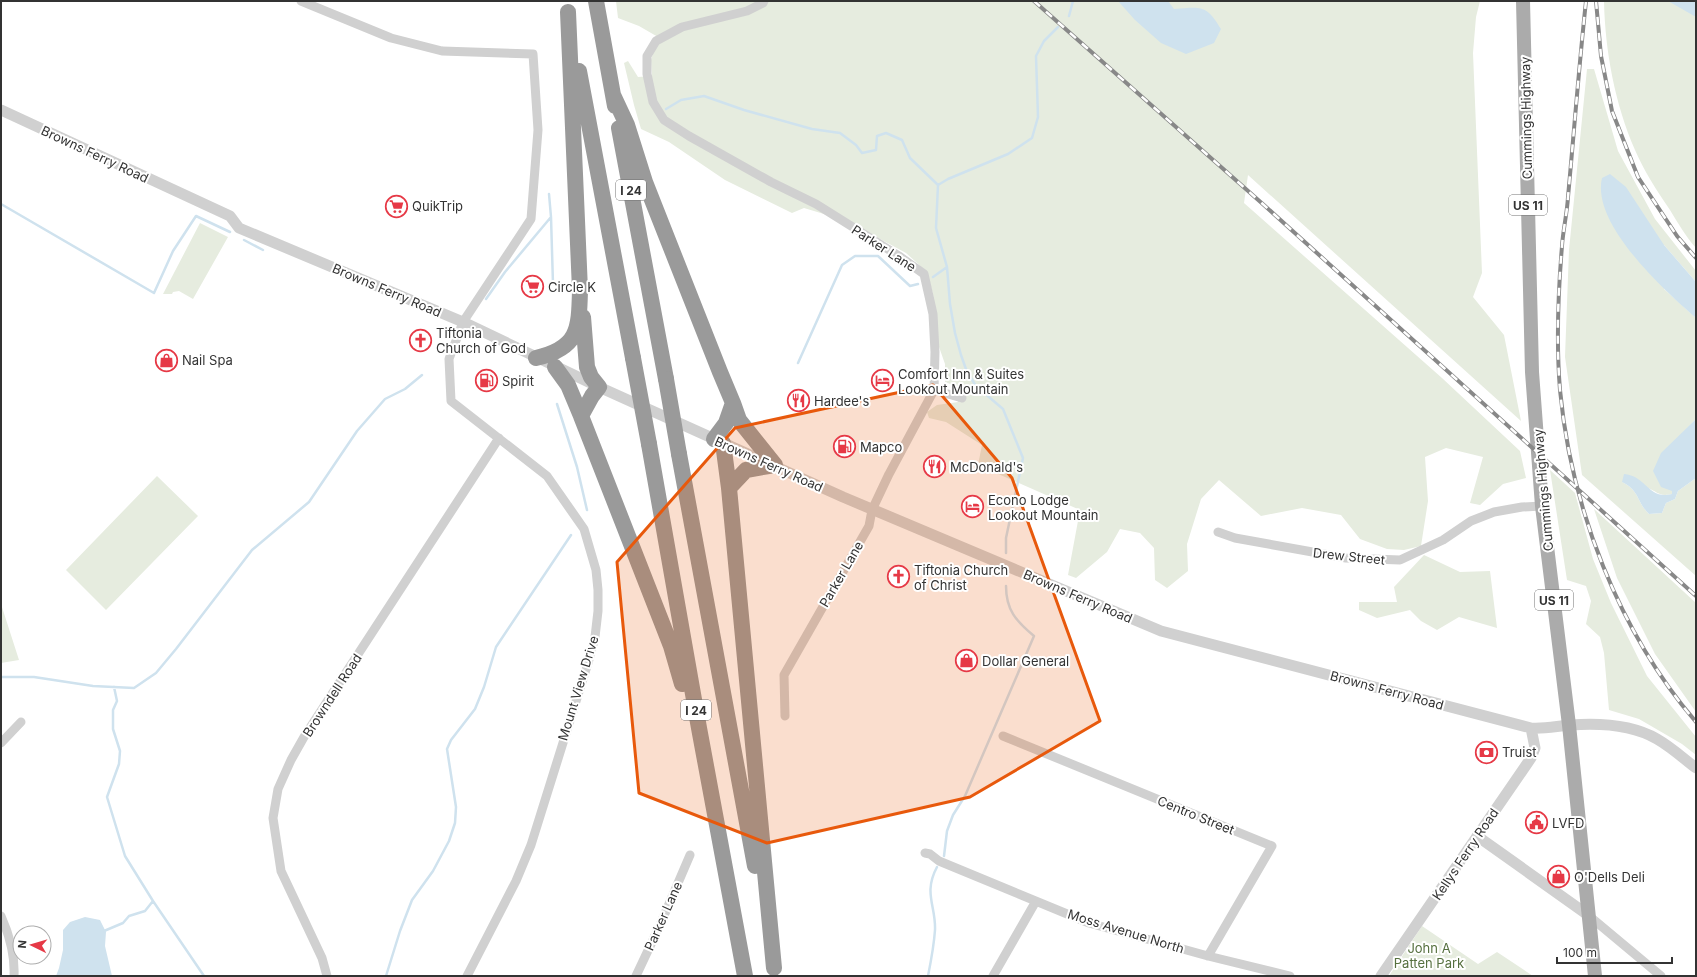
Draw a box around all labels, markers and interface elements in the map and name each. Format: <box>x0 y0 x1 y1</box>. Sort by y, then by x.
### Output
street label: Cummings Highway <box>1517 56 1535 180</box>
street label: Browns Ferry Road <box>39 122 151 186</box>
road number: I 24 <box>616 180 646 200</box>
supermarket icon: QuikTrip <box>383 193 409 219</box>
road number: US 11 <box>1509 195 1547 215</box>
place label: QuikTrip <box>412 198 463 214</box>
street label: Parker Lane <box>849 221 919 275</box>
street label: Browns Ferry Road <box>330 260 444 320</box>
supermarket icon: Circle K <box>520 274 546 300</box>
place label: Circle K <box>548 279 596 295</box>
place label: Tiftonia Church of God <box>436 325 526 356</box>
church icon: Tiftonia Church of God <box>407 327 433 353</box>
shop icon: Nail Spa <box>154 347 180 373</box>
place label: Nail Spa <box>182 352 233 368</box>
place label: Comfort Inn & Suites Lookout Mountain <box>898 366 1024 397</box>
fuel station icon: Spirit <box>474 368 500 394</box>
hotel icon: Comfort Inn & Suites Lookout Mountain <box>869 368 895 394</box>
place label: Spirit <box>502 373 534 389</box>
restaurant icon: Hardee's <box>785 388 811 414</box>
place label: Hardee's <box>814 393 869 409</box>
street label: Cummings Highway <box>1530 428 1556 552</box>
street label: Browns Ferry Road <box>712 433 826 495</box>
fuel station icon: Mapco <box>831 434 857 460</box>
place label: Mapco <box>860 439 902 455</box>
restaurant icon: McDonald's <box>921 454 947 480</box>
place label: McDonald's <box>950 459 1023 475</box>
place label: Econo Lodge Lookout Mountain <box>988 492 1099 523</box>
hotel icon: Econo Lodge Lookout Mountain <box>960 494 986 520</box>
street label: Parker Lane <box>816 538 866 610</box>
street label: Drew Street <box>1312 544 1386 568</box>
place label: Tiftonia Church of Christ <box>914 562 1008 593</box>
church icon: Tiftonia Church of Christ <box>885 564 911 590</box>
street label: Browns Ferry Road <box>1021 566 1135 626</box>
road number: US 11 <box>1535 590 1573 610</box>
street label: Mount View Drive <box>554 634 602 742</box>
shop icon: Dollar General <box>954 648 980 674</box>
street label: Browndell Road <box>299 650 365 740</box>
place label: Dollar General <box>982 653 1069 669</box>
street label: Browns Ferry Road <box>1328 667 1446 713</box>
road number: I 24 <box>681 700 711 720</box>
bank icon: Truist <box>1474 739 1500 765</box>
place label: Truist <box>1502 744 1537 760</box>
street label: Centro Street <box>1155 792 1237 838</box>
street label: Kellys Ferry Road <box>1428 805 1502 903</box>
public building icon: LVFD <box>1524 810 1550 836</box>
place label: LVFD <box>1552 815 1585 831</box>
shop icon: O'Dells Deli <box>1546 864 1572 890</box>
place label: O'Dells Deli <box>1574 869 1645 885</box>
street label: Parker Lane <box>641 879 685 953</box>
street label: Moss Avenue North <box>1066 906 1186 956</box>
north arrow <box>12 925 52 965</box>
text: N <box>15 939 29 949</box>
scale bar <box>1557 939 1672 965</box>
park label: John A Patten Park <box>1394 940 1464 971</box>
text: 100 m <box>1563 945 1597 960</box>

